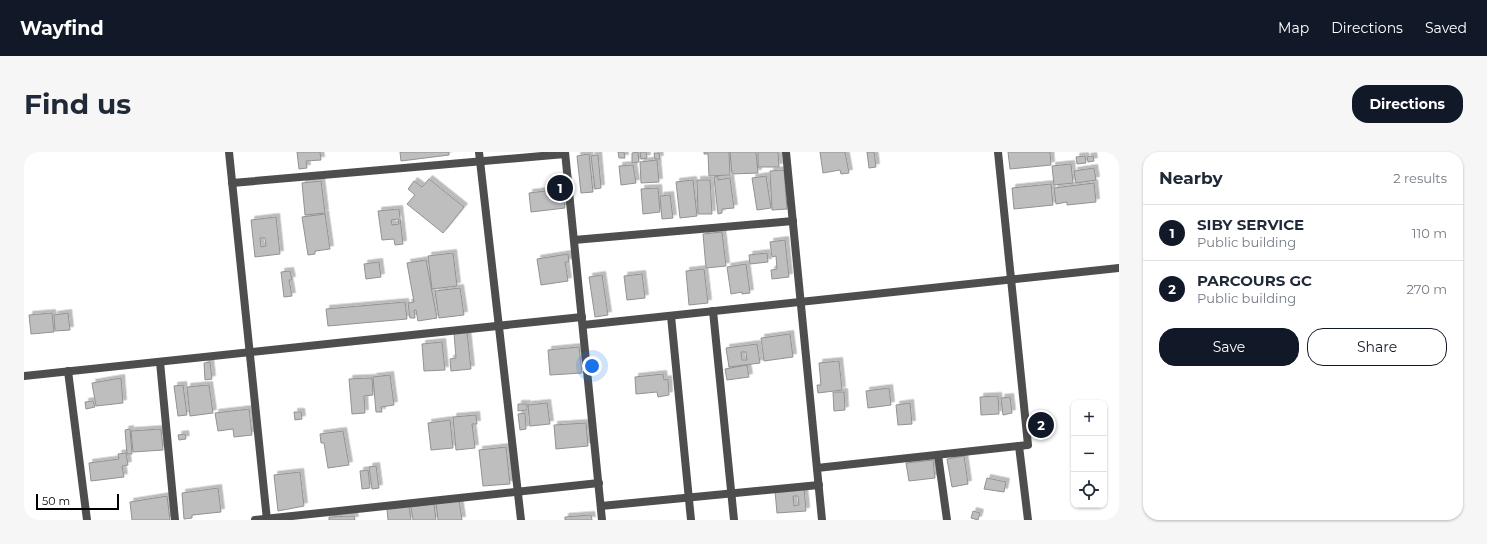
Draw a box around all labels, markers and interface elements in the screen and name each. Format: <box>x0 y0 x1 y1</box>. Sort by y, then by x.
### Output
text: Wayfind <box>20 17 104 40</box>
text: Map <box>1278 19 1309 37</box>
text: Directions <box>1331 19 1403 37</box>
text: Saved <box>1425 19 1467 37</box>
button: Directions <box>1352 85 1463 123</box>
text: Find us <box>24 87 131 121</box>
text: Nearby <box>1159 168 1223 188</box>
text: 2 results <box>1393 170 1447 186</box>
pin: 1 <box>547 173 573 203</box>
text: SIBY SERVICE <box>1197 215 1304 234</box>
text: 1 <box>1169 225 1175 241</box>
text: 110 m <box>1412 225 1447 241</box>
text: Public building <box>1197 234 1296 250</box>
text: PARCOURS GC <box>1197 271 1312 290</box>
text: 2 <box>1168 281 1176 297</box>
text: 270 m <box>1406 281 1447 297</box>
text: Public building <box>1197 290 1296 306</box>
button: Save <box>1159 328 1299 366</box>
button: Share <box>1307 328 1447 366</box>
your location <box>582 356 602 376</box>
map controls <box>1071 400 1107 508</box>
button: + <box>1071 400 1107 436</box>
pin: 2 <box>1028 410 1054 440</box>
button: − <box>1071 436 1107 472</box>
button: locate <box>1071 472 1107 508</box>
scale bar <box>36 492 119 511</box>
text: 50 m <box>42 494 70 508</box>

